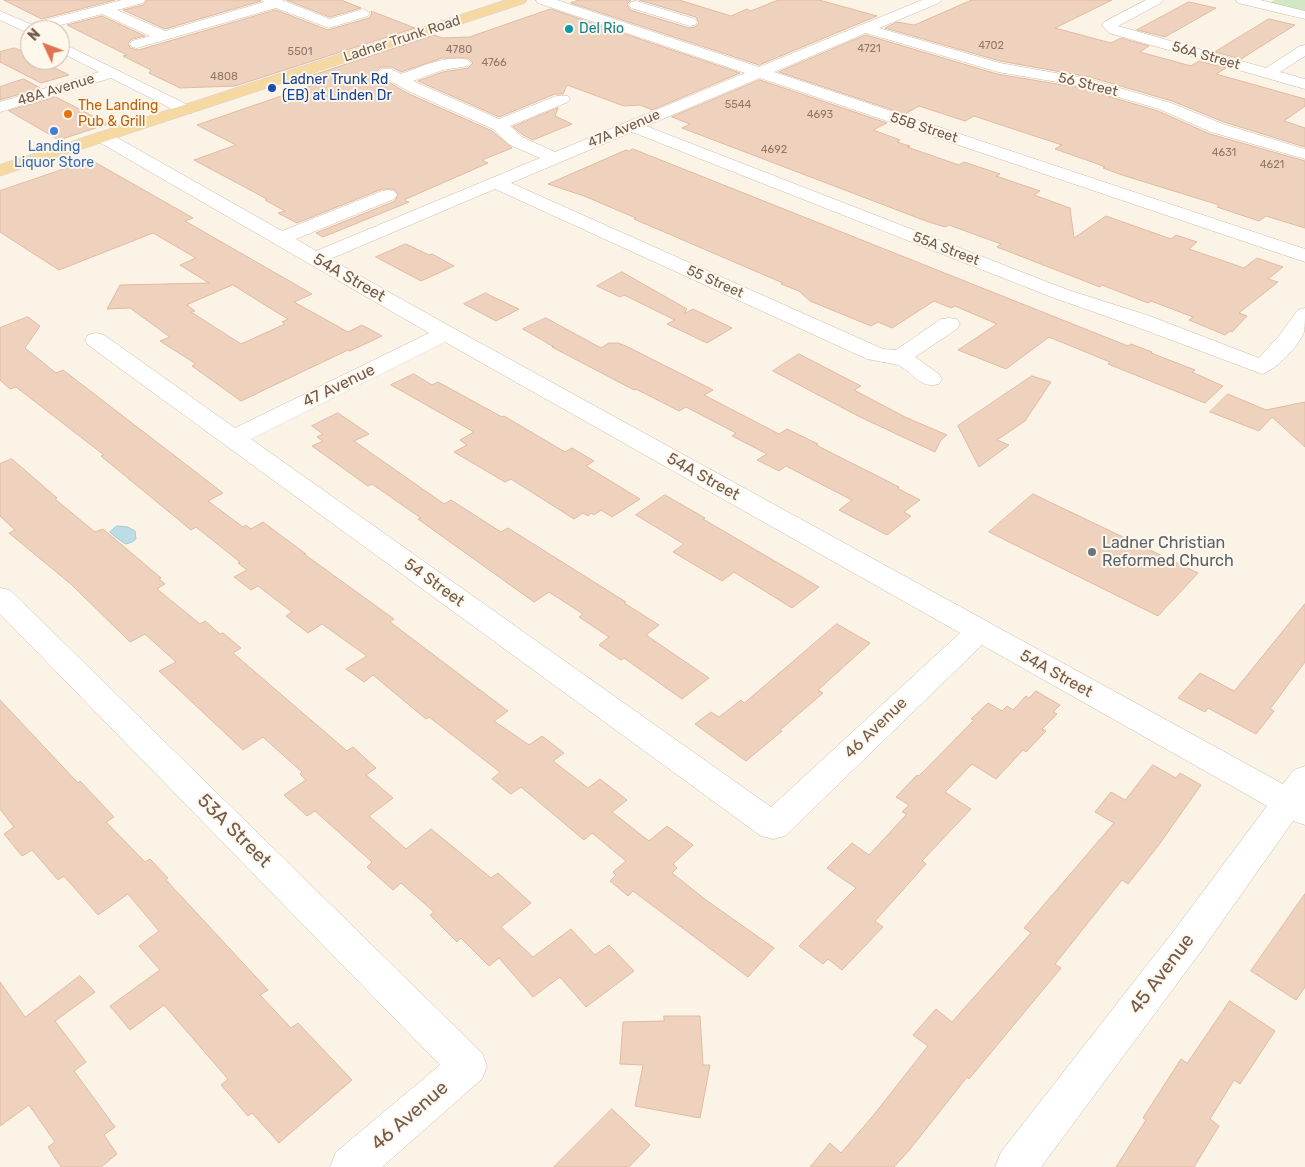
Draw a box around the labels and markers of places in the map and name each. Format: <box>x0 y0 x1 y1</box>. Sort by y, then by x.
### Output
place label: Del Rio <box>579 21 624 37</box>
marker: Del Rio <box>563 23 575 35</box>
place label: Ladner Trunk Rd (EB) at Linden Dr <box>282 72 392 104</box>
marker: Ladner Trunk Rd (EB) at Linden Dr <box>266 82 278 94</box>
place label: The Landing Pub & Grill <box>78 98 158 130</box>
marker: The Landing Pub & Grill <box>62 108 74 120</box>
marker: Landing Liquor Store <box>48 125 60 137</box>
place label: Landing Liquor Store <box>14 139 94 172</box>
place label: Ladner Christian Reformed Church <box>1102 533 1234 571</box>
marker: Ladner Christian Reformed Church <box>1086 546 1098 558</box>

